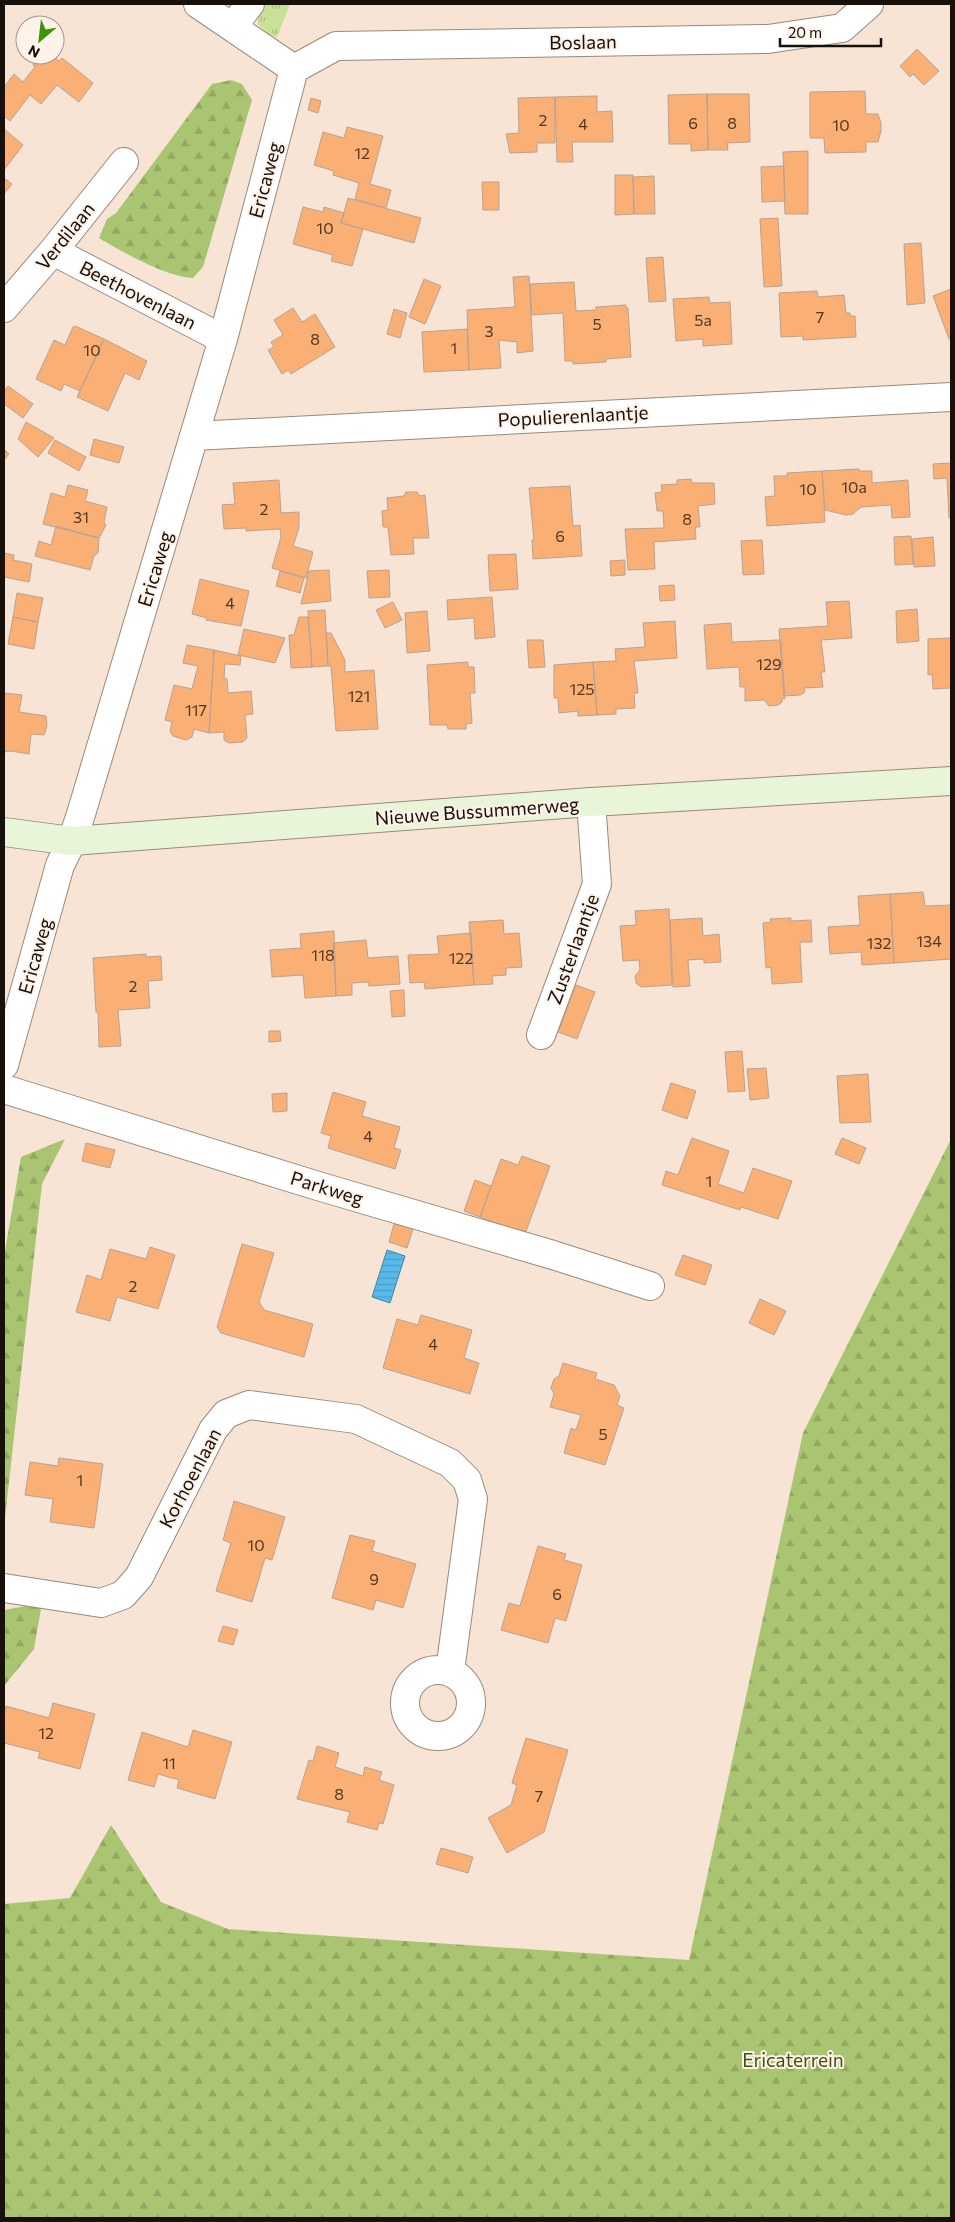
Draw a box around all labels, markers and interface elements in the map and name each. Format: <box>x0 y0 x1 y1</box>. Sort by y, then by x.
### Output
north arrow <box>15 15 65 65</box>
scale bar <box>780 15 881 47</box>
text: 20 m <box>788 23 822 41</box>
street label: Boslaan <box>549 29 617 54</box>
text: N <box>25 42 42 62</box>
house number: 2 <box>539 110 548 129</box>
house number: 6 <box>688 113 698 132</box>
house number: 8 <box>727 113 737 132</box>
house number: 4 <box>578 114 588 133</box>
house number: 10 <box>832 115 850 134</box>
street label: Ericaweg <box>243 139 286 221</box>
house number: 12 <box>354 143 370 162</box>
street label: Verdilaan <box>30 197 99 274</box>
house number: 10 <box>316 218 334 237</box>
street label: Beethovenlaan <box>76 255 200 334</box>
house number: 7 <box>816 307 824 326</box>
house number: 5a <box>694 310 712 329</box>
house number: 5 <box>592 314 602 333</box>
house number: 3 <box>484 321 494 340</box>
house number: 8 <box>310 329 320 348</box>
house number: 1 <box>451 338 457 357</box>
house number: 10 <box>83 340 101 359</box>
street label: Populierenlaantje <box>497 400 649 431</box>
house number: 10a <box>841 477 867 496</box>
house number: 10 <box>799 479 817 498</box>
house number: 2 <box>260 499 269 518</box>
house number: 31 <box>73 507 89 526</box>
house number: 8 <box>682 509 692 528</box>
house number: 6 <box>555 526 565 545</box>
street label: Ericaweg <box>132 528 177 610</box>
house number: 4 <box>225 593 235 612</box>
house number: 129 <box>756 654 782 673</box>
house number: 125 <box>570 679 594 698</box>
house number: 121 <box>348 686 370 705</box>
house number: 117 <box>185 700 207 719</box>
street label: Nieuwe Bussummerweg <box>374 792 580 829</box>
street label: Zusterlaantje <box>542 891 603 1007</box>
street label: Ericaweg <box>13 915 56 997</box>
house number: 134 <box>916 931 942 950</box>
house number: 132 <box>867 933 892 952</box>
house number: 118 <box>311 945 335 964</box>
house number: 122 <box>449 948 473 967</box>
house number: 2 <box>129 976 138 995</box>
house number: 4 <box>363 1126 373 1145</box>
street label: Parkweg <box>288 1166 366 1209</box>
house number: 1 <box>706 1171 712 1190</box>
house number: 2 <box>129 1276 138 1295</box>
house number: 4 <box>428 1334 438 1353</box>
street label: Korhoenlaan <box>154 1424 225 1532</box>
house number: 5 <box>598 1424 608 1443</box>
house number: 1 <box>77 1470 83 1489</box>
house number: 10 <box>247 1535 265 1554</box>
house number: 9 <box>369 1569 379 1588</box>
house number: 6 <box>552 1584 562 1603</box>
house number: 12 <box>38 1723 54 1742</box>
house number: 11 <box>162 1753 176 1772</box>
house number: 8 <box>334 1784 344 1803</box>
house number: 7 <box>535 1786 543 1805</box>
park label: Ericaterrein <box>742 2048 844 2071</box>

